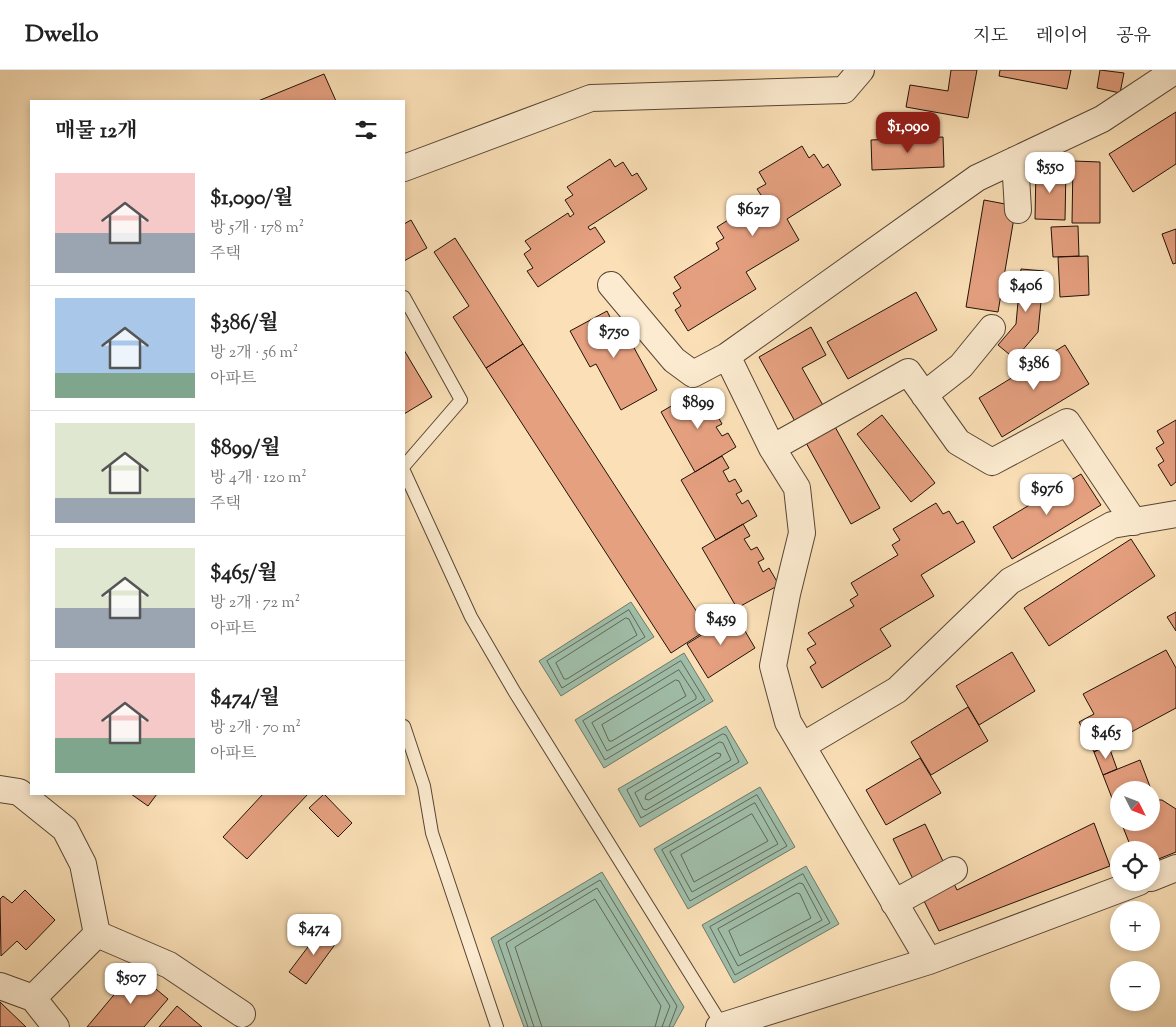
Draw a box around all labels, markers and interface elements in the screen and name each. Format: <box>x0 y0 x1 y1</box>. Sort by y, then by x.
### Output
text: Dwello <box>25 18 99 52</box>
text: 지도 <box>973 24 1008 50</box>
text: 레이어 <box>1036 24 1088 50</box>
text: 공유 <box>1116 24 1151 50</box>
pin: $1,090 <box>867 112 949 154</box>
icon: filters <box>352 116 380 144</box>
text: $1,090 <box>887 116 929 139</box>
text: 매물 12개 <box>55 117 137 147</box>
pin: $550 <box>1020 152 1080 194</box>
text: $550 <box>1036 156 1064 179</box>
text: $1,090/월 <box>210 184 293 214</box>
icon: home <box>95 193 155 253</box>
pin: $627 <box>723 194 783 237</box>
text: $627 <box>737 199 769 222</box>
text: 방 5개 · 178 m² <box>210 217 304 240</box>
text: 주택 <box>210 243 241 266</box>
pin: $406 <box>996 270 1056 313</box>
text: $406 <box>1010 275 1042 298</box>
text: $386/월 <box>210 309 279 339</box>
pin: $750 <box>584 316 644 359</box>
icon: home <box>95 318 155 378</box>
text: $750 <box>599 321 629 344</box>
text: 방 2개 · 56 m² <box>210 342 298 365</box>
pin: $386 <box>1004 348 1064 391</box>
text: $386 <box>1019 353 1049 376</box>
text: 아파트 <box>210 368 256 391</box>
pin: $899 <box>668 388 728 430</box>
text: $899 <box>682 392 714 415</box>
text: $899/월 <box>210 434 281 464</box>
icon: home <box>95 443 155 503</box>
text: 방 4개 · 120 m² <box>210 467 307 490</box>
pin: $976 <box>1017 474 1077 516</box>
text: $976 <box>1031 478 1063 501</box>
text: 주택 <box>210 493 241 516</box>
text: $465/월 <box>210 559 278 589</box>
icon: home <box>95 568 155 628</box>
text: 방 2개 · 72 m² <box>210 592 300 615</box>
pin: $459 <box>691 604 751 646</box>
text: $459 <box>706 608 736 631</box>
text: 아파트 <box>210 618 256 641</box>
text: $474/월 <box>210 684 280 714</box>
icon: home <box>95 693 155 753</box>
text: 방 2개 · 70 m² <box>210 717 301 740</box>
pin: $465 <box>1076 718 1136 760</box>
text: $465 <box>1091 722 1121 745</box>
text: 아파트 <box>210 743 256 766</box>
north arrow <box>1110 781 1160 831</box>
map controls <box>1110 781 1160 1011</box>
button: locate <box>1110 841 1160 891</box>
button: + <box>1110 901 1160 951</box>
pin: $474 <box>284 914 344 956</box>
text: $474 <box>298 918 330 941</box>
button: − <box>1110 961 1160 1011</box>
pin: $507 <box>101 962 161 1005</box>
text: $507 <box>116 967 146 990</box>

